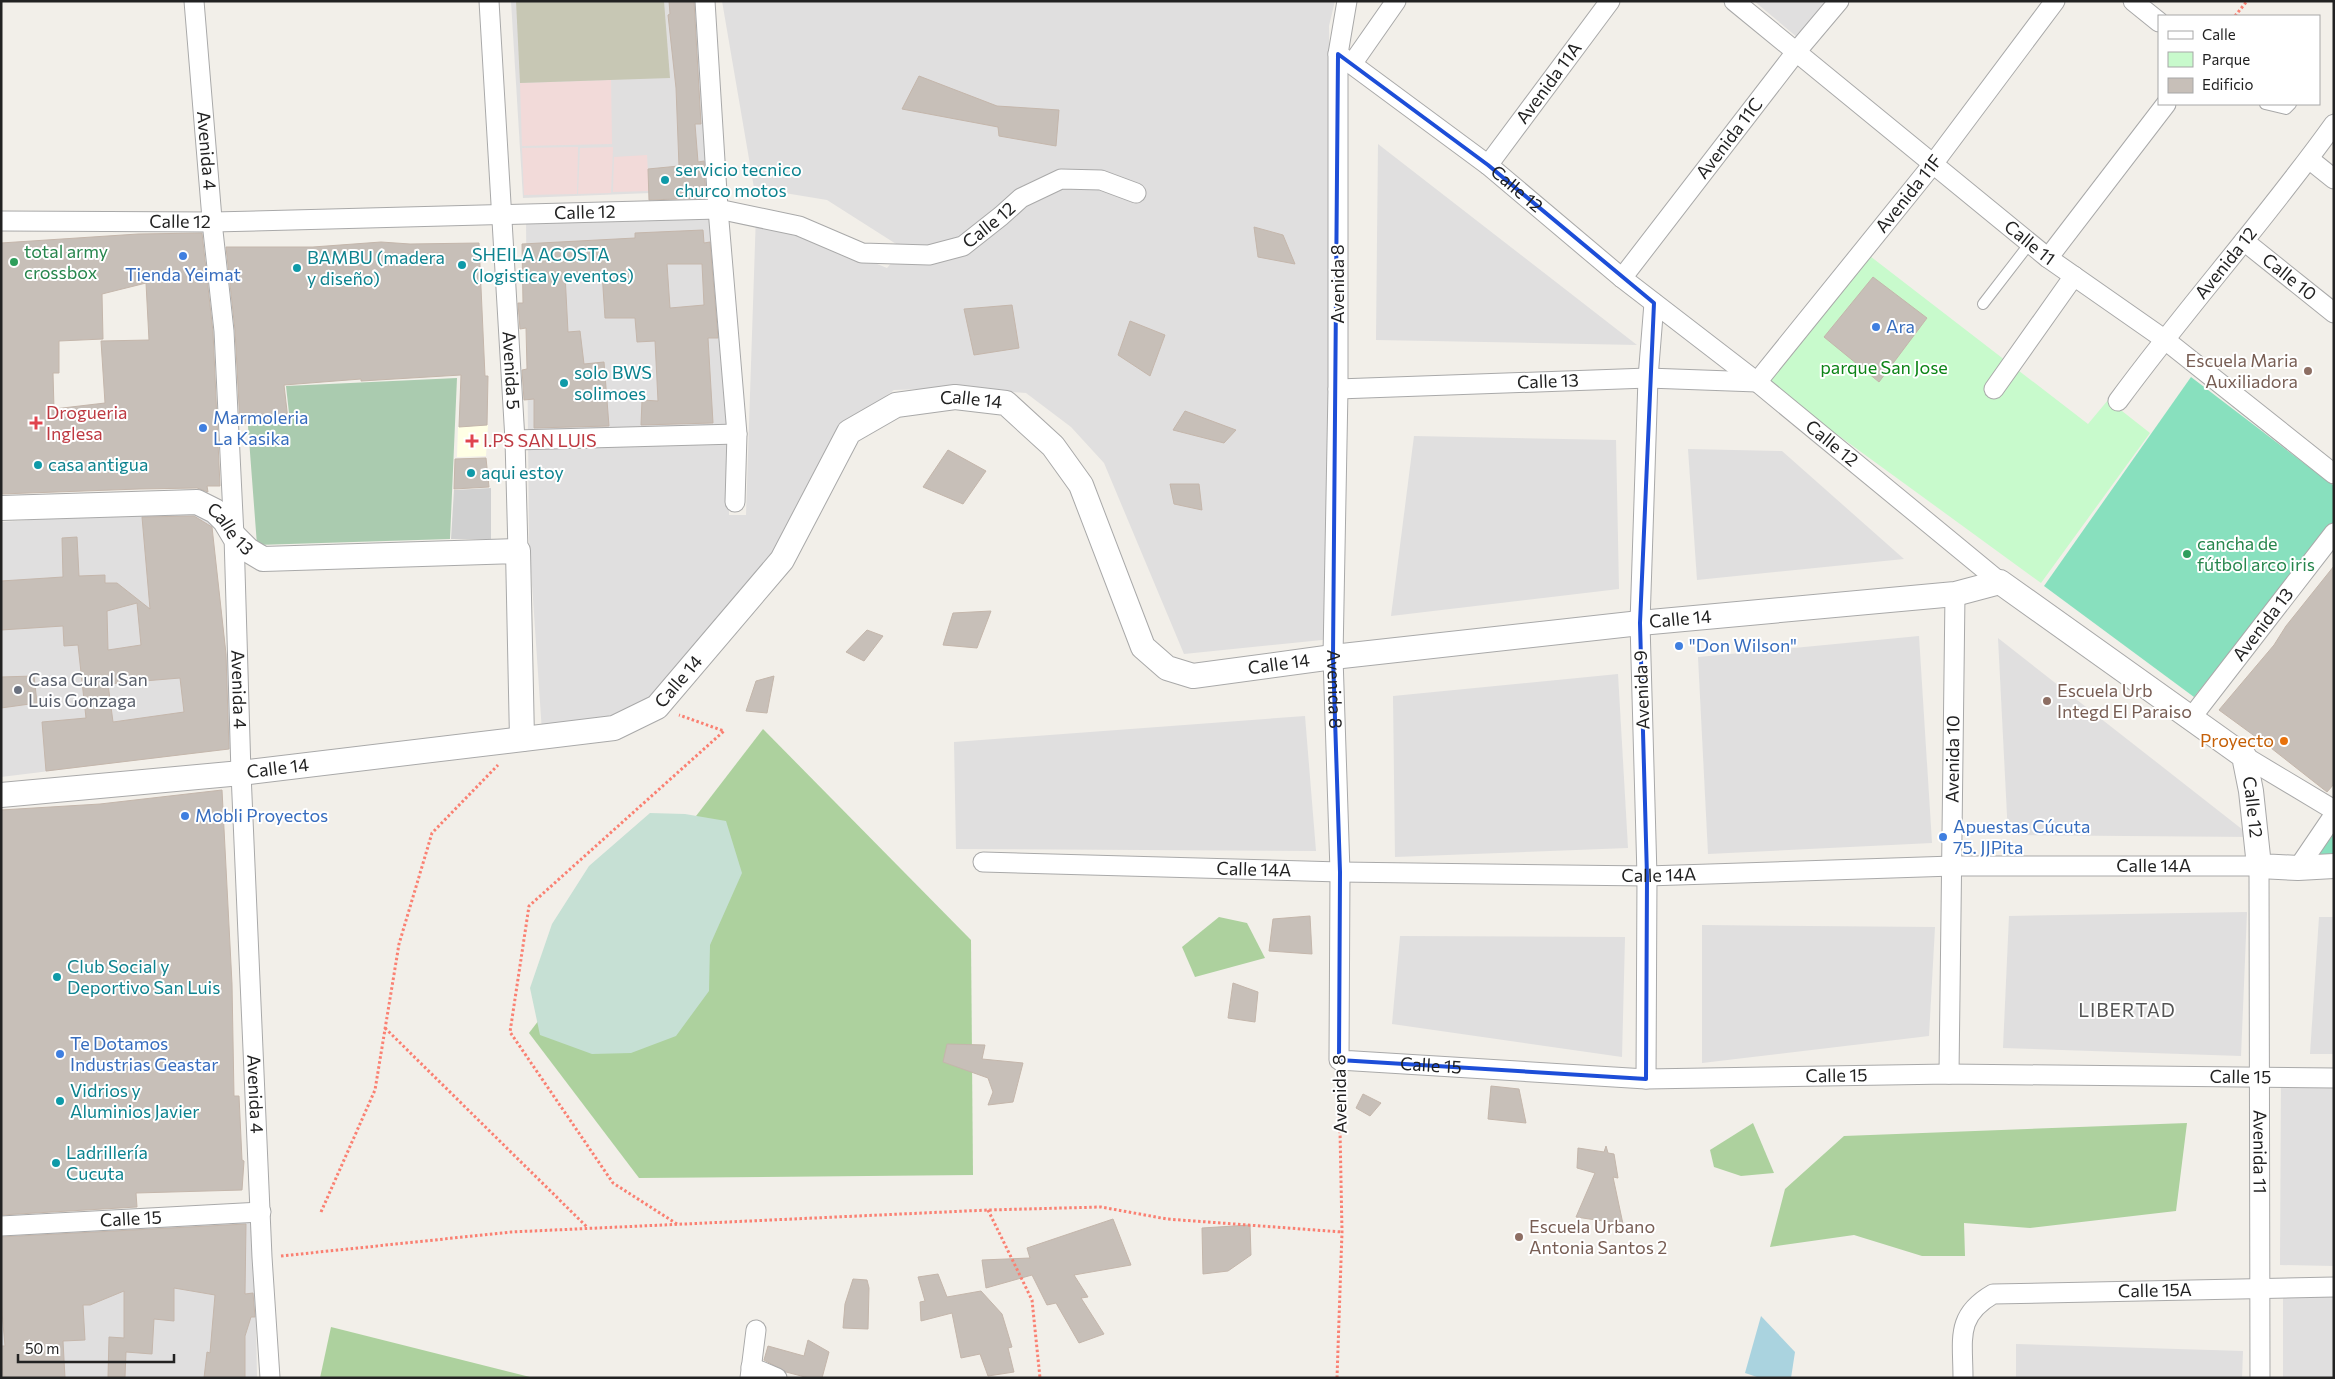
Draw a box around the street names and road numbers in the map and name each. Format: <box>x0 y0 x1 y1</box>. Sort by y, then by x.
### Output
street label: Avenida 11A <box>1511 37 1586 128</box>
street label: Avenida 11C <box>1691 93 1767 183</box>
street label: Avenida 4 <box>193 110 222 191</box>
street label: Avenida 11F <box>1870 150 1946 237</box>
street label: Calle 12 <box>1487 160 1548 217</box>
street label: Calle 12 <box>958 197 1019 252</box>
street label: Calle 12 <box>554 200 616 223</box>
street label: Calle 12 <box>149 210 211 232</box>
street label: Calle 11 <box>2000 215 2060 270</box>
street label: Avenida 12 <box>2190 222 2261 303</box>
street label: Avenida 8 <box>1326 244 1348 324</box>
street label: Calle 10 <box>2258 248 2322 305</box>
street label: Avenida 5 <box>499 330 525 410</box>
street label: Calle 13 <box>1517 368 1579 393</box>
street label: Calle 14 <box>939 385 1004 412</box>
street label: Calle 12 <box>1802 415 1863 471</box>
street label: Calle 13 <box>204 497 259 559</box>
street label: Avenida 13 <box>2227 583 2297 665</box>
street label: Calle 14 <box>1648 604 1712 632</box>
street label: Calle 14 <box>1246 648 1311 678</box>
street label: Avenida 4 <box>227 649 252 729</box>
street label: Avenida 8 <box>1323 649 1347 729</box>
street label: Calle 14 <box>649 650 707 712</box>
street label: Avenida 9 <box>1629 650 1653 730</box>
street label: Avenida 10 <box>1940 715 1963 803</box>
street label: Calle 14 <box>245 753 310 782</box>
street label: Calle 12 <box>2238 774 2268 839</box>
street label: Calle 14A <box>2116 854 2191 876</box>
street label: Calle 14A <box>1216 857 1292 881</box>
street label: Calle 14A <box>1621 862 1697 886</box>
street label: Calle 15 <box>1399 1052 1463 1078</box>
street label: Avenida 4 <box>243 1054 269 1134</box>
street label: Avenida 8 <box>1327 1054 1351 1134</box>
street label: Calle 15 <box>1805 1063 1868 1086</box>
street label: Calle 15 <box>2209 1065 2272 1087</box>
street label: Avenida 11 <box>2249 1110 2272 1194</box>
street label: Calle 15 <box>99 1205 162 1231</box>
street label: Calle 15A <box>2118 1278 2192 1301</box>

